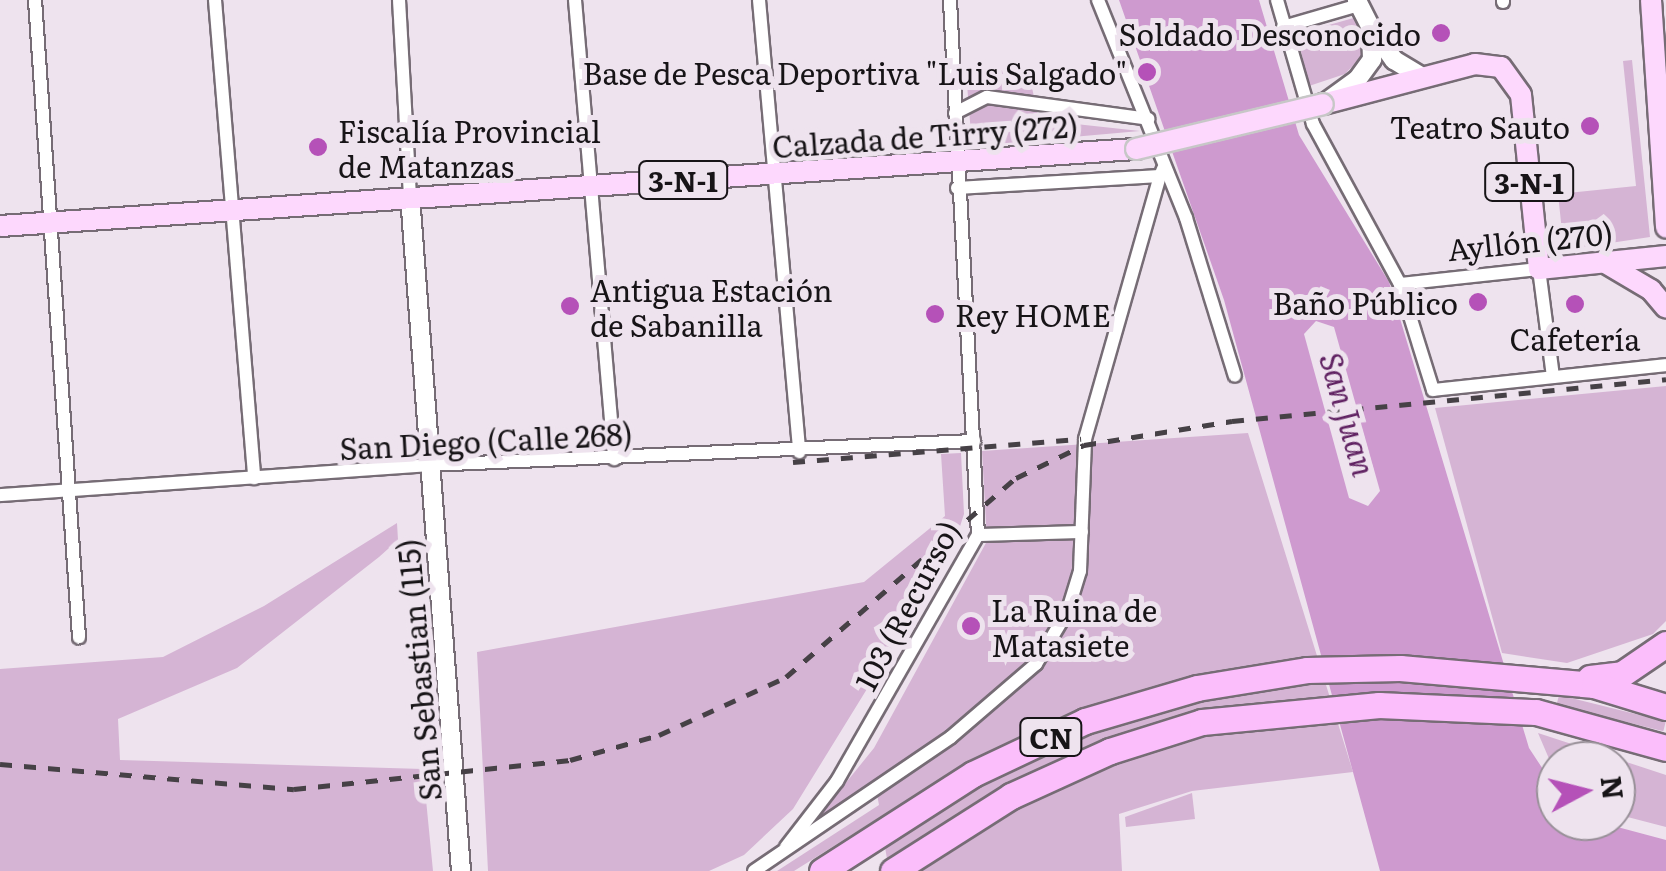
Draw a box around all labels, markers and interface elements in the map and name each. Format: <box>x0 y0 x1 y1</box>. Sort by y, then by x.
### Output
place label: Soldado Desconocido <box>1119 15 1421 51</box>
marker: Soldado Desconocido <box>1430 22 1452 44</box>
place label: Base de Pesca Deportiva "Luis Salgado" <box>583 54 1127 90</box>
marker: Base de Pesca Deportiva "Luis Salgado" <box>1136 61 1158 83</box>
street label: Calzada de Tirry (272) <box>771 106 1079 164</box>
place label: Teatro Sauto <box>1389 108 1570 144</box>
place label: Fiscalía Provincial de Matanzas <box>338 112 601 182</box>
marker: Teatro Sauto <box>1579 115 1601 137</box>
marker: Fiscalía Provincial de Matanzas <box>307 136 329 158</box>
road number: 3-N-1 <box>638 157 728 203</box>
road number: 3-N-1 <box>1484 159 1574 205</box>
street label: Ayllón (270) <box>1446 213 1614 267</box>
place label: Antigua Estación de Sabanilla <box>590 271 833 342</box>
place label: Baño Público <box>1272 284 1458 320</box>
marker: Baño Público <box>1467 291 1489 313</box>
marker: Cafetería <box>1564 293 1586 315</box>
marker: Antigua Estación de Sabanilla <box>559 295 581 317</box>
place label: Rey HOME <box>955 296 1111 332</box>
marker: Rey HOME <box>924 303 946 325</box>
place label: Cafetería <box>1510 320 1640 356</box>
water label: San Juan <box>1313 348 1385 480</box>
street label: San Diego (Calle 268) <box>338 414 634 466</box>
street label: 103 (Recurso) <box>846 514 966 696</box>
street label: San Sebastian (115) <box>389 538 447 802</box>
place label: La Ruina de Matasiete <box>991 591 1157 662</box>
marker: La Ruina de Matasiete <box>960 615 982 637</box>
road number: CN <box>1018 714 1084 760</box>
north arrow <box>1536 741 1636 841</box>
text: N <box>1592 773 1636 802</box>

